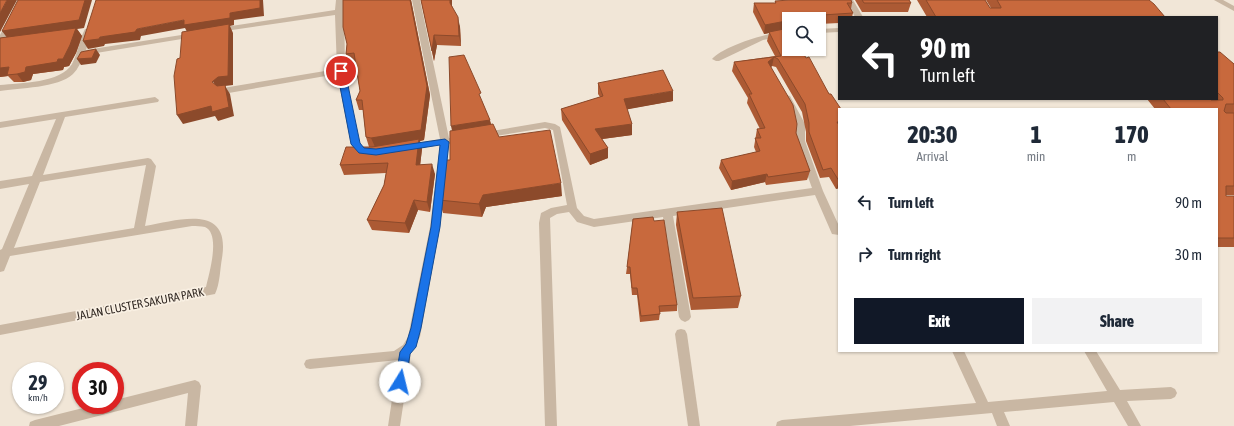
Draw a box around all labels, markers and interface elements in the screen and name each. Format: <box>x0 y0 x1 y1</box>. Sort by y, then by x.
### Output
map controls <box>782 12 826 56</box>
button: search <box>782 12 826 56</box>
icon: left <box>854 32 906 84</box>
text: 90 m <box>920 32 970 64</box>
pin <box>324 54 358 88</box>
icon: arrive <box>330 60 352 82</box>
text: Turn left <box>920 65 975 86</box>
text: 20:30 <box>907 121 957 148</box>
text: 1 <box>1030 121 1042 148</box>
text: 170 <box>1115 121 1149 148</box>
text: Arrival <box>916 149 948 164</box>
text: min <box>1027 149 1045 164</box>
text: m <box>1127 149 1136 164</box>
icon: left <box>854 191 876 213</box>
text: Turn left <box>888 194 934 211</box>
text: 90 m <box>1175 194 1202 211</box>
icon: right <box>854 243 876 265</box>
text: Turn right <box>888 246 941 263</box>
text: 30 m <box>1175 246 1202 263</box>
street label: JALAN CLUSTER SAKURA PARK <box>75 285 205 323</box>
button: Exit <box>854 298 1024 344</box>
button: Share <box>1032 298 1202 344</box>
position arrow <box>379 361 421 403</box>
speed limit sign: 30 <box>72 362 124 414</box>
text: 29 <box>29 371 47 394</box>
text: km/h <box>28 392 48 403</box>

